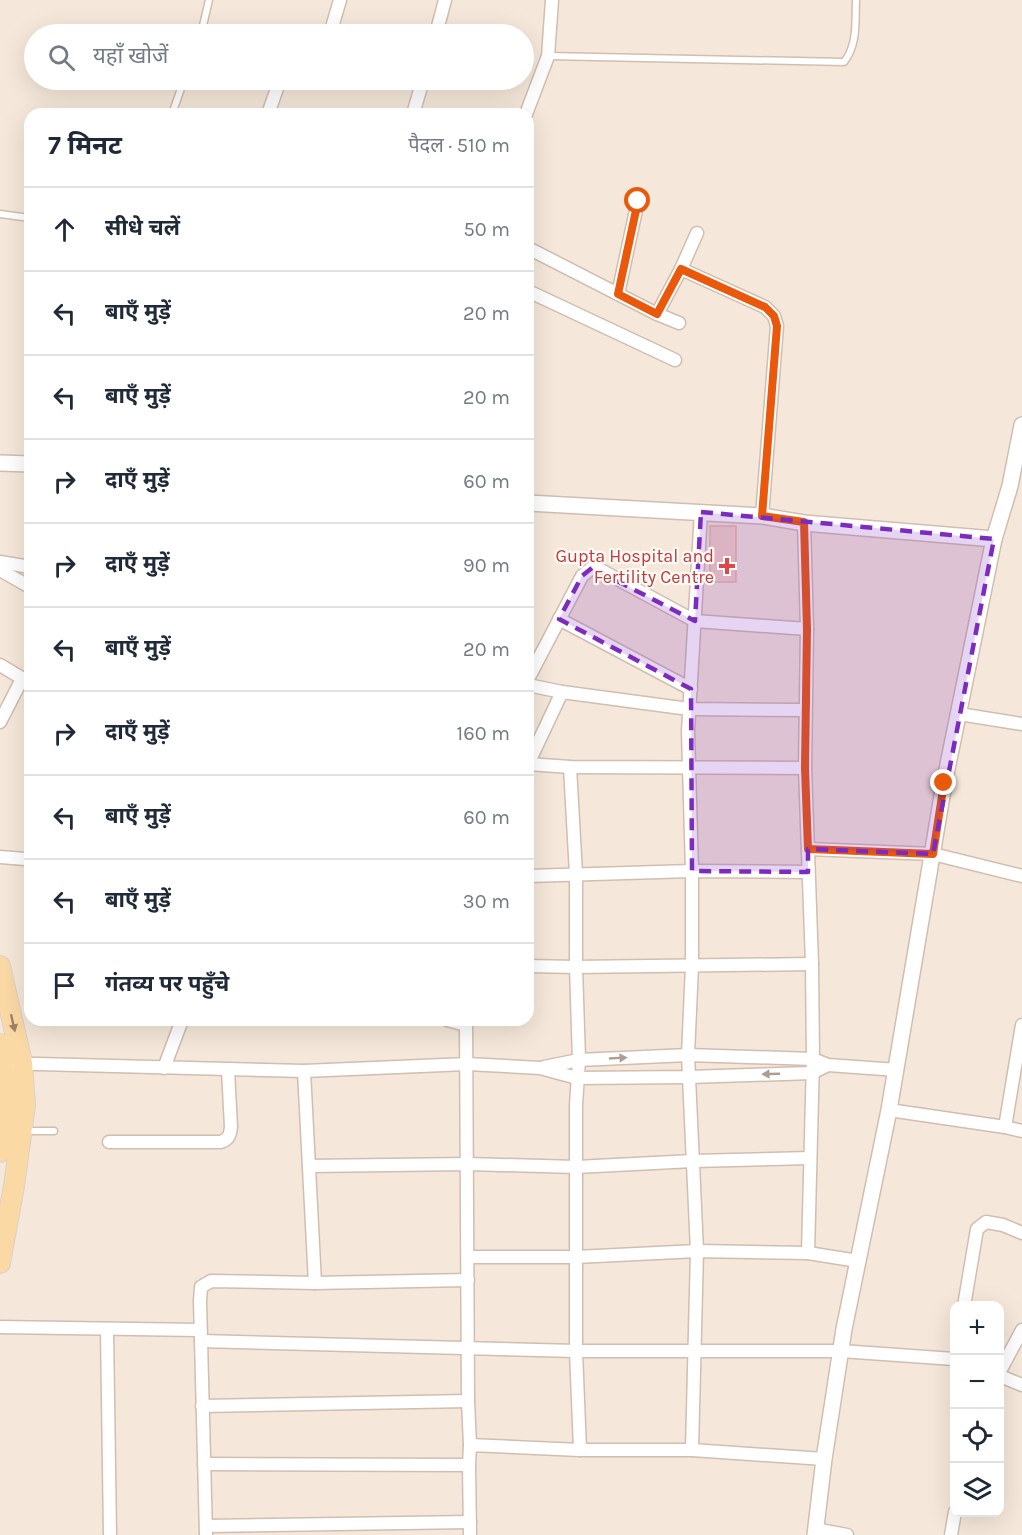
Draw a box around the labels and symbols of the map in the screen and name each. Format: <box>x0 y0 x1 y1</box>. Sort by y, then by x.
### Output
route start <box>624 187 650 213</box>
place label: Gupta Hospital and Fertility Centre <box>555 545 714 588</box>
marker: Gupta Hospital and Fertility Centre <box>718 557 736 575</box>
route end <box>930 769 956 795</box>
one-way arrow <box>9 1013 18 1032</box>
one-way arrow <box>609 1054 628 1063</box>
one-way arrow <box>761 1070 780 1079</box>

